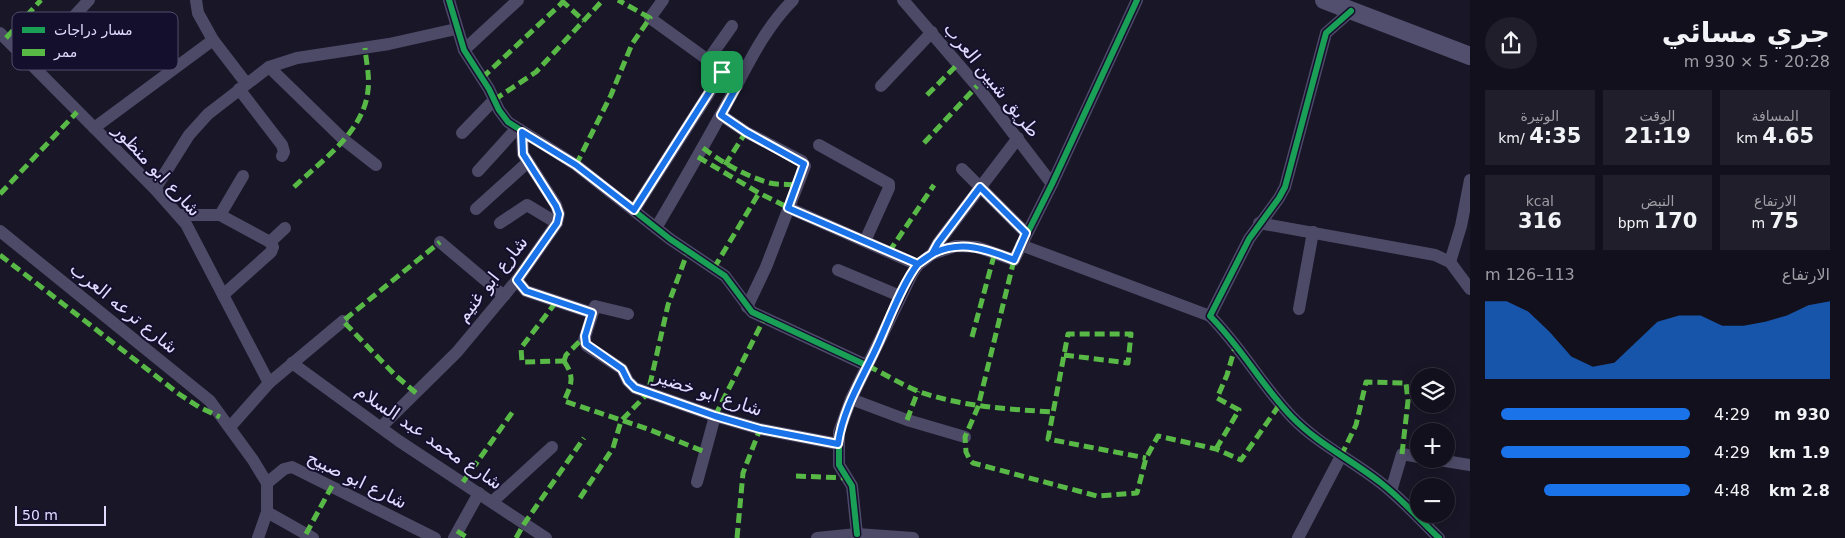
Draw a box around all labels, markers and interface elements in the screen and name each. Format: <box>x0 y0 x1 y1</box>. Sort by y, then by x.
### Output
legend <box>12 12 178 70</box>
text: جري مسائي <box>1662 16 1830 49</box>
button: share <box>1485 17 1537 69</box>
street label: طريق شبين العرب <box>939 18 1045 142</box>
text: مسار دراجات <box>54 22 132 39</box>
text: ممر <box>53 44 77 61</box>
pin <box>701 51 743 93</box>
text: 20:28 · 5 × 930 m <box>1684 52 1830 71</box>
icon: arrive <box>708 58 736 86</box>
text: الوتيرة <box>1521 108 1559 124</box>
text: الوقت <box>1640 108 1675 124</box>
text: المسافة <box>1752 108 1799 124</box>
street label: شارع ابو منظور <box>108 118 205 221</box>
text: 4:35 <box>1529 124 1581 148</box>
text: 21:19 <box>1624 124 1691 148</box>
text: 4.65 <box>1762 124 1814 148</box>
text: /km <box>1498 130 1529 146</box>
text: km <box>1736 130 1762 146</box>
text: kcal <box>1526 193 1554 209</box>
text: النبض <box>1641 193 1674 209</box>
text: الارتفاع <box>1754 193 1796 209</box>
text: 316 <box>1518 209 1562 233</box>
text: 170 <box>1654 209 1697 233</box>
text: 75 <box>1770 209 1799 233</box>
text: bpm <box>1618 215 1654 231</box>
text: m <box>1752 215 1770 231</box>
street label: شارع ابو غنيم <box>452 232 532 326</box>
street label: شارع ترعه العرب <box>65 258 183 358</box>
text: 113–126 m <box>1485 265 1575 284</box>
text: الارتفاع <box>1782 265 1830 284</box>
street label: شارع ابو خضير <box>650 365 765 421</box>
map controls <box>1410 368 1455 523</box>
button: layers <box>1410 368 1455 413</box>
street label: شارع محمد عبد السلام <box>351 380 507 494</box>
text: 4:29 <box>1714 405 1750 424</box>
text: 930 m <box>1774 405 1830 424</box>
button: + <box>1410 423 1455 468</box>
text: 4:29 <box>1714 443 1750 462</box>
text: 1.9 km <box>1769 443 1830 462</box>
street label: شارع ابو صبيح <box>303 446 411 514</box>
button: − <box>1410 478 1455 523</box>
text: 4:48 <box>1714 481 1750 500</box>
text: 2.8 km <box>1769 481 1830 500</box>
scale bar <box>15 503 106 526</box>
text: 50 m <box>22 507 58 523</box>

